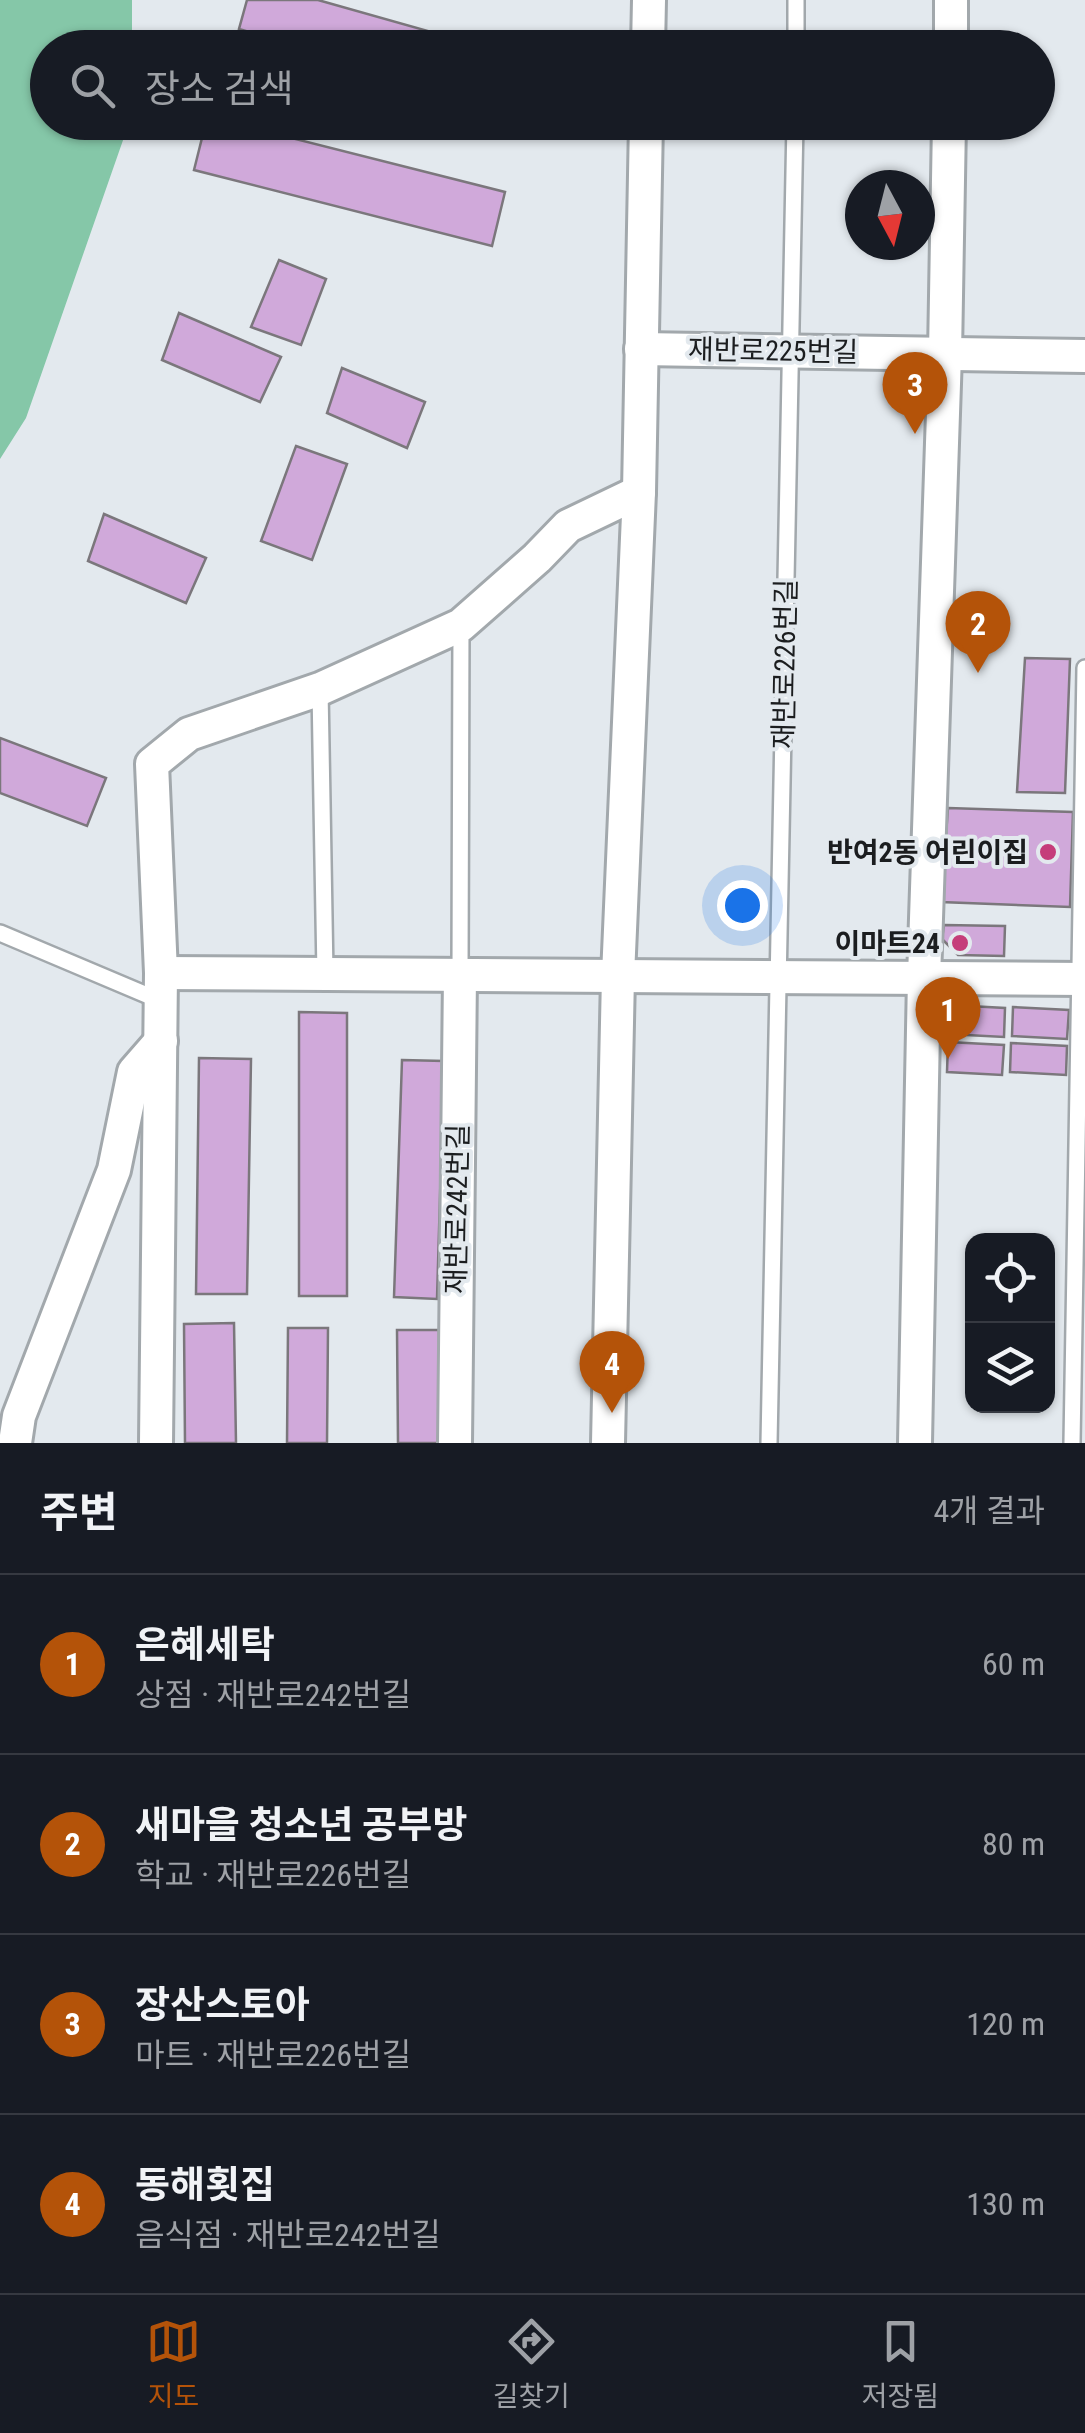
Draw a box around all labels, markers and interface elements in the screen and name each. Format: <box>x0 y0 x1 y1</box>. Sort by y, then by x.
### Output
search box <box>30 30 1055 140</box>
icon: search <box>65 58 120 113</box>
text: 장소 검색 <box>145 67 294 111</box>
north arrow <box>845 170 935 260</box>
street label: 재반로225번길 <box>688 333 858 369</box>
pin: 3 <box>882 352 948 434</box>
street label: 재반로226번길 <box>767 579 803 749</box>
pin: 2 <box>946 590 1010 673</box>
place label: 반여2동 어린이집 <box>827 836 1028 869</box>
marker: 반여2동 어린이집 <box>1037 841 1059 863</box>
your location <box>717 880 768 931</box>
place label: 이마트24 <box>834 927 940 960</box>
marker: 이마트24 <box>949 932 971 954</box>
pin: 1 <box>916 976 980 1059</box>
street label: 재반로242번길 <box>439 1124 475 1294</box>
map controls <box>965 1233 1055 1413</box>
button: locate <box>965 1233 1055 1323</box>
button: layers <box>965 1323 1055 1413</box>
pin: 4 <box>580 1330 644 1413</box>
text: 주변 <box>40 1488 117 1537</box>
text: 4개 결과 <box>934 1492 1045 1530</box>
text: 은혜세탁 <box>135 1623 275 1667</box>
text: 1 <box>64 1645 81 1683</box>
text: 60 m <box>982 1645 1045 1683</box>
text: 상점 · 재반로242번길 <box>135 1676 411 1714</box>
text: 새마을 청소년 공부방 <box>135 1803 467 1847</box>
text: 2 <box>64 1825 81 1863</box>
text: 80 m <box>982 1825 1045 1863</box>
text: 학교 · 재반로226번길 <box>135 1856 411 1894</box>
text: 장산스토아 <box>135 1983 310 2027</box>
text: 3 <box>64 2005 81 2043</box>
text: 120 m <box>966 2005 1045 2043</box>
text: 마트 · 재반로226번길 <box>135 2036 411 2074</box>
text: 동해횟집 <box>135 2163 275 2207</box>
text: 4 <box>64 2185 81 2223</box>
text: 130 m <box>966 2185 1045 2223</box>
text: 음식점 · 재반로242번길 <box>135 2216 440 2254</box>
tab: 지도 <box>146 2314 201 2414</box>
tab: 길찾기 <box>493 2314 570 2414</box>
tab: 저장됨 <box>862 2314 939 2414</box>

